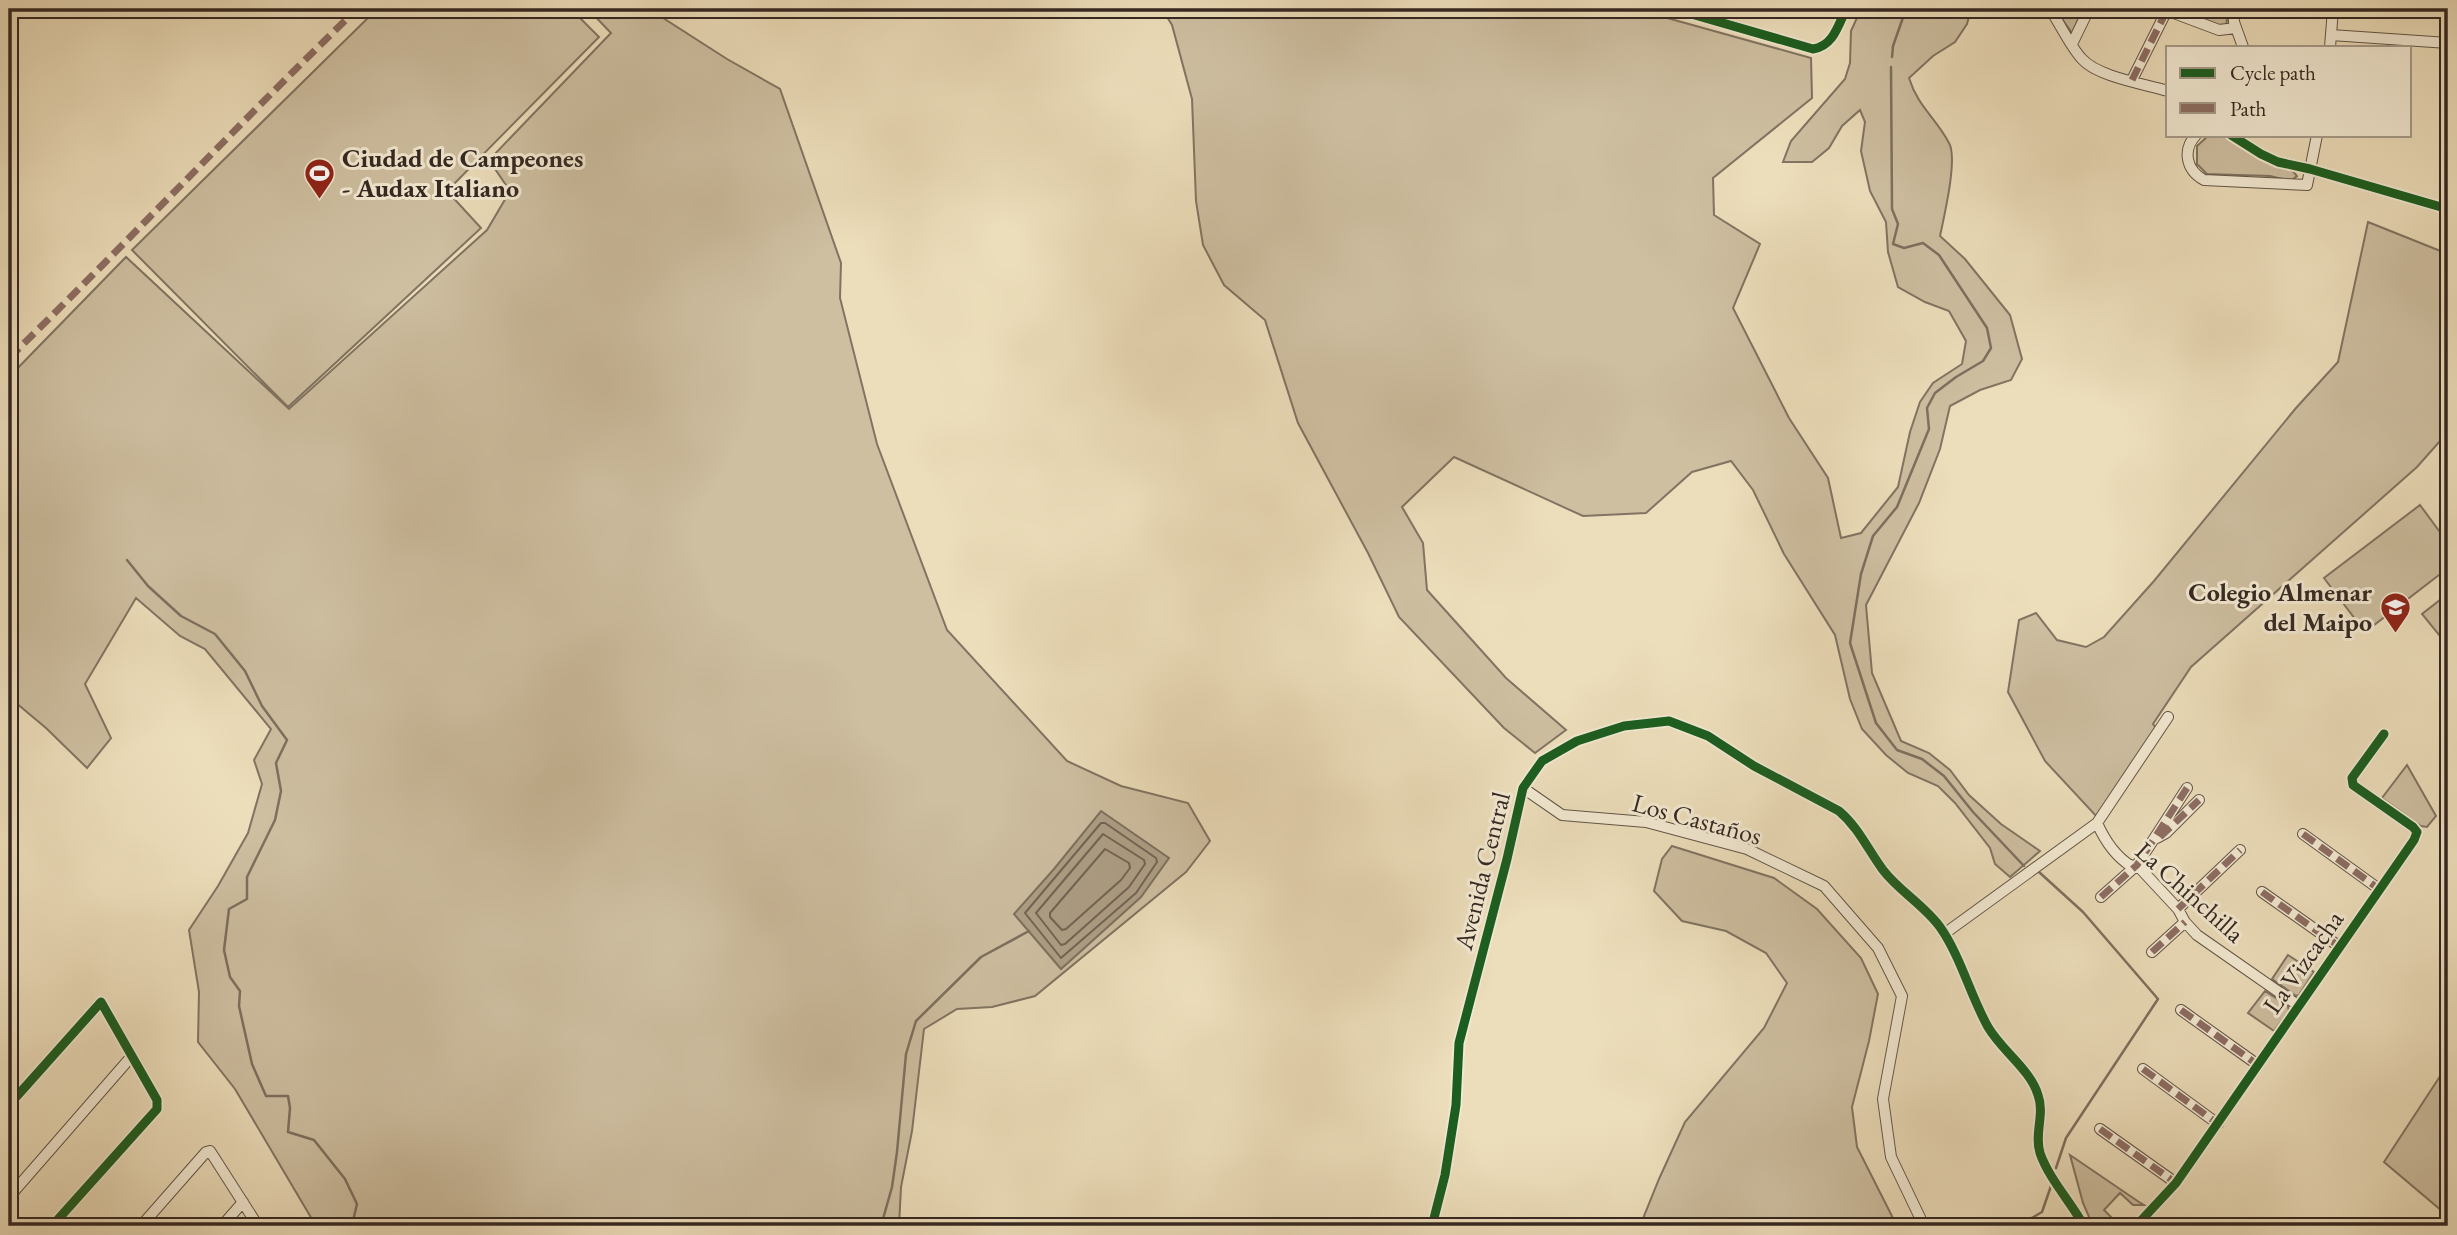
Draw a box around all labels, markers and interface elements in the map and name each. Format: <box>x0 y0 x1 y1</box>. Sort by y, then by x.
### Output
legend <box>2166 46 2412 136</box>
text: Cycle path <box>2230 59 2316 86</box>
text: Path <box>2230 95 2267 122</box>
place label: Ciudad de Campeones - Audax Italiano <box>342 141 583 205</box>
sports icon: Ciudad de Campeones - Audax Italiano <box>302 156 336 200</box>
place label: Colegio Almenar del Maipo <box>2188 575 2372 639</box>
school or university icon: Colegio Almenar del Maipo <box>2378 590 2412 634</box>
street label: Los Castaños <box>1629 785 1765 853</box>
street label: Avenida Central <box>1446 788 1518 955</box>
street label: La Chinchilla <box>2128 834 2252 951</box>
street label: La Vizcacha <box>2255 903 2351 1020</box>

